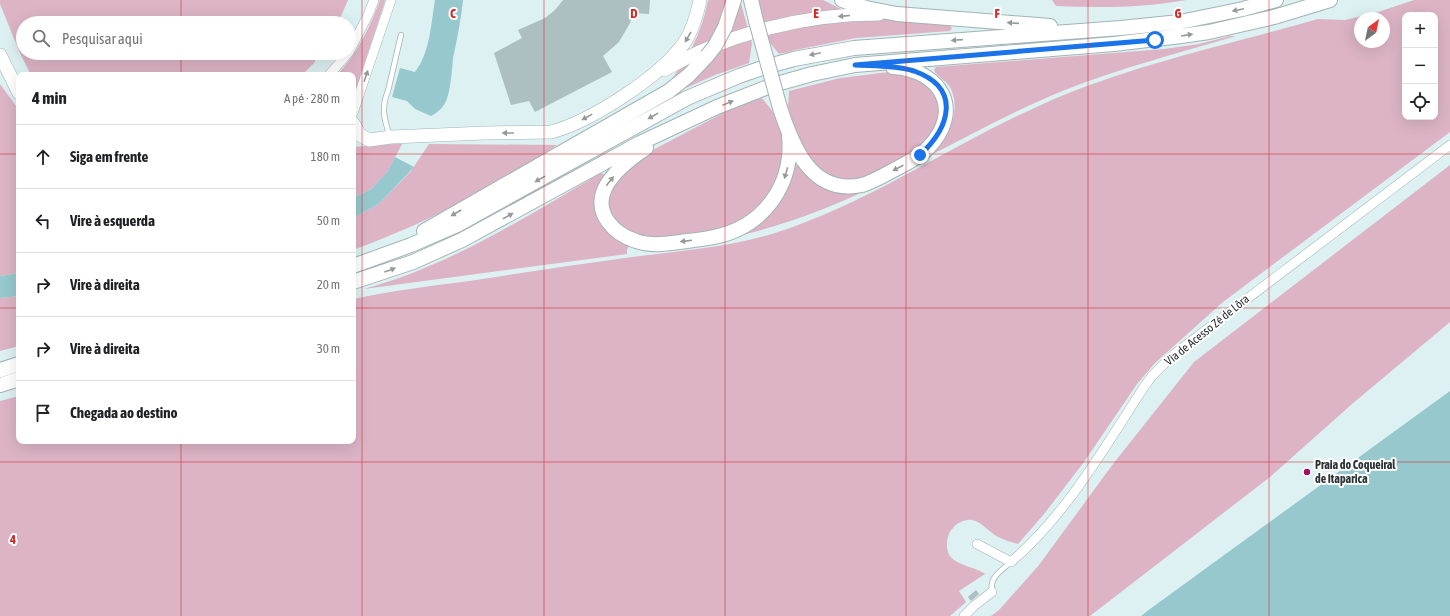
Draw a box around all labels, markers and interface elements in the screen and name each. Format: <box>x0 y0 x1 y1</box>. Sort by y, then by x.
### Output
text: C <box>450 6 456 21</box>
text: D <box>630 6 638 21</box>
text: E <box>813 6 819 21</box>
text: F <box>994 6 1000 21</box>
text: G <box>1175 6 1182 21</box>
one-way arrow <box>1232 8 1244 14</box>
one-way arrow <box>838 12 850 19</box>
north arrow <box>1354 12 1390 48</box>
map controls <box>1402 12 1438 120</box>
button: + <box>1402 12 1438 48</box>
search box <box>16 16 356 60</box>
one-way arrow <box>1007 20 1019 27</box>
icon: search <box>30 27 52 49</box>
text: Pesquisar aqui <box>62 30 143 47</box>
one-way arrow <box>684 31 691 43</box>
route start <box>1146 31 1164 49</box>
one-way arrow <box>1181 32 1193 38</box>
one-way arrow <box>951 37 963 44</box>
button: − <box>1402 48 1438 84</box>
one-way arrow <box>809 52 821 58</box>
one-way arrow <box>363 69 369 81</box>
button: locate <box>1402 84 1438 120</box>
text: 4 min <box>32 88 67 108</box>
text: A pé · 280 m <box>284 91 340 106</box>
one-way arrow <box>723 99 735 105</box>
one-way arrow <box>647 112 659 119</box>
one-way arrow <box>582 114 593 121</box>
one-way arrow <box>501 130 514 136</box>
icon: ahead <box>32 146 54 168</box>
route end <box>911 146 929 164</box>
text: Siga em frente <box>70 148 148 165</box>
text: 180 m <box>311 149 340 164</box>
one-way arrow <box>893 165 904 171</box>
one-way arrow <box>783 167 789 179</box>
one-way arrow <box>534 176 546 183</box>
one-way arrow <box>606 176 614 186</box>
one-way arrow <box>450 209 462 216</box>
icon: left <box>32 210 54 232</box>
text: Vire à esquerda <box>70 212 155 229</box>
one-way arrow <box>502 212 514 219</box>
text: 50 m <box>317 213 340 228</box>
one-way arrow <box>680 238 692 244</box>
one-way arrow <box>385 267 397 273</box>
icon: right <box>32 274 54 296</box>
text: Vire à direita <box>70 276 140 293</box>
text: 20 m <box>317 277 340 292</box>
street label: Via de Acesso Zé de Lôra <box>1162 292 1252 368</box>
icon: right <box>32 338 54 360</box>
text: Vire à direita <box>70 340 140 357</box>
text: 30 m <box>317 341 340 356</box>
icon: arrive <box>32 402 54 424</box>
text: Chegada ao destino <box>70 404 178 421</box>
place label: Praia do Coqueiral de Itaparica <box>1315 458 1396 486</box>
marker: Praia do Coqueiral de Itaparica <box>1302 467 1312 477</box>
text: 4 <box>9 532 16 547</box>

